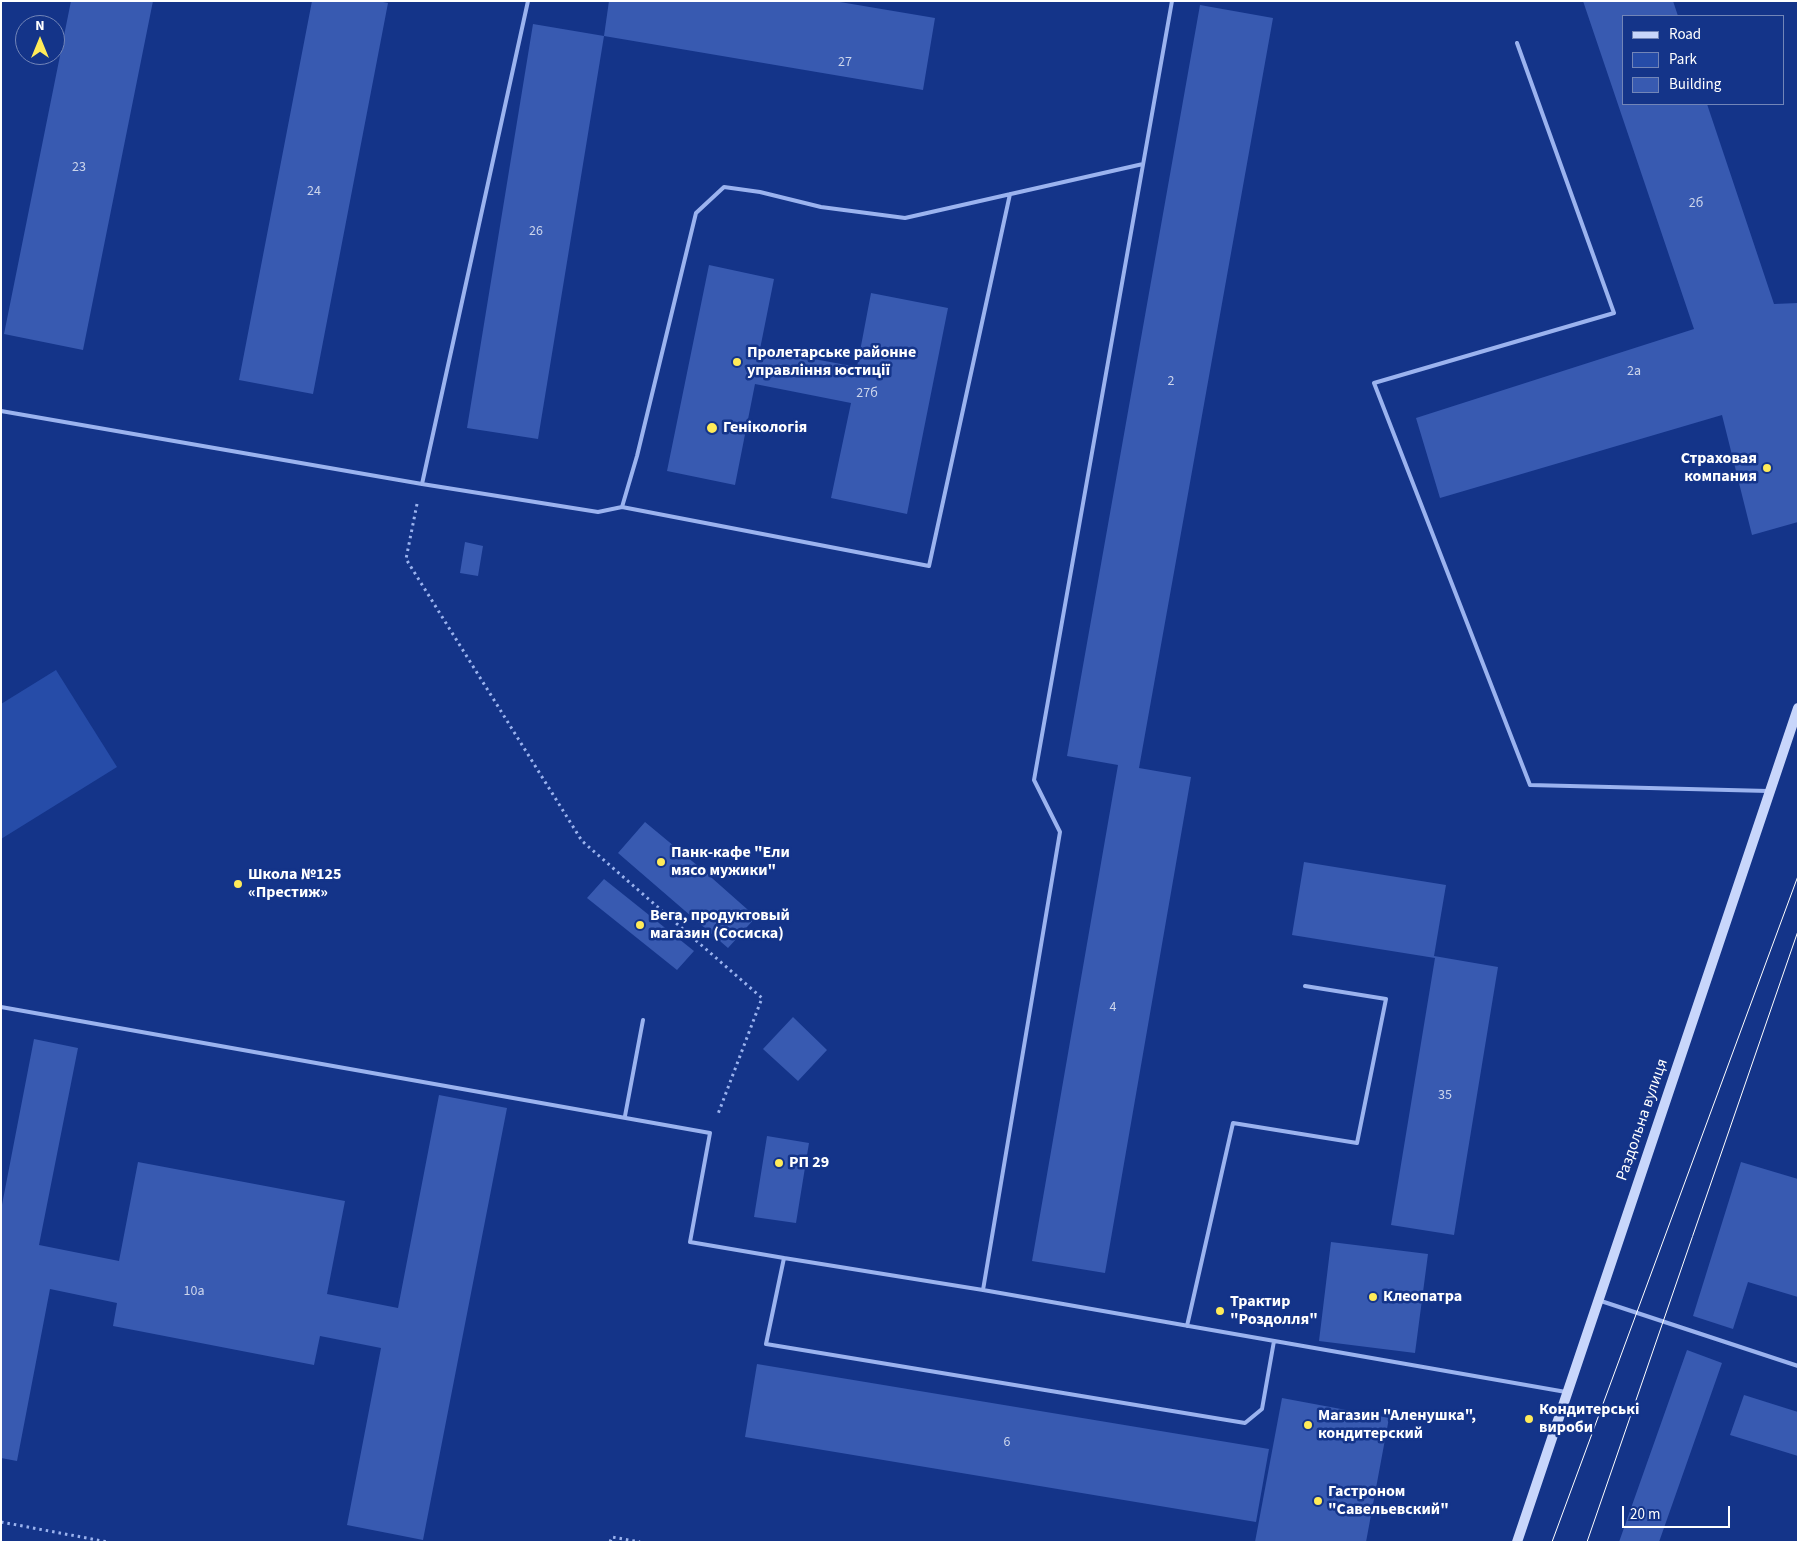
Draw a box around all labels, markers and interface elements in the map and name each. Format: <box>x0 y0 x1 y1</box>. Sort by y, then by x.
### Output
north arrow <box>15 15 65 65</box>
legend <box>1622 15 1784 105</box>
text: N <box>35 16 45 36</box>
text: Road <box>1669 24 1701 45</box>
text: Park <box>1669 49 1697 70</box>
house number: 27 <box>838 55 852 71</box>
text: Building <box>1669 74 1721 95</box>
house number: 23 <box>72 160 86 176</box>
house number: 24 <box>307 184 321 200</box>
house number: 2б <box>1689 196 1703 212</box>
house number: 26 <box>529 224 543 240</box>
place label: Пролетарське районне управління юстиції <box>747 343 916 381</box>
marker: Пролетарське районне управління юстиції <box>731 356 743 368</box>
house number: 2а <box>1627 364 1641 380</box>
house number: 2 <box>1168 374 1174 390</box>
house number: 27б <box>856 386 878 402</box>
place label: Генікологія <box>723 418 807 438</box>
marker: Генікологія <box>705 421 719 435</box>
place label: Страховая компания <box>1681 449 1757 487</box>
marker: Страховая компания <box>1761 462 1773 474</box>
place label: Панк-кафе "Ели мясо мужики" <box>671 843 790 881</box>
marker: Панк-кафе "Ели мясо мужики" <box>655 856 667 868</box>
place label: Школа №125 «Престиж» <box>248 865 341 903</box>
marker: Школа №125 «Престиж» <box>232 878 244 890</box>
place label: Вега, продуктовый магазин (Сосиска) <box>650 906 790 944</box>
marker: Вега, продуктовый магазин (Сосиска) <box>634 919 646 931</box>
house number: 4 <box>1110 1000 1116 1016</box>
street label: Раздольна вулиця <box>1613 1057 1673 1183</box>
house number: 35 <box>1438 1088 1452 1104</box>
place label: РП 29 <box>789 1153 829 1173</box>
marker: РП 29 <box>773 1157 785 1169</box>
house number: 10а <box>184 1284 204 1300</box>
place label: Клеопатра <box>1383 1287 1462 1307</box>
marker: Клеопатра <box>1367 1291 1379 1303</box>
place label: Трактир "Роздолля" <box>1230 1292 1318 1330</box>
marker: Трактир "Роздолля" <box>1214 1305 1226 1317</box>
place label: Кондитерські вироби <box>1539 1400 1639 1438</box>
place label: Магазин "Аленушка", кондитерский <box>1318 1406 1476 1444</box>
marker: Кондитерські вироби <box>1523 1413 1535 1425</box>
marker: Магазин "Аленушка", кондитерский <box>1302 1419 1314 1431</box>
house number: 6 <box>1004 1435 1010 1451</box>
place label: Гастроном "Савельевский" <box>1328 1482 1449 1520</box>
marker: Гастроном "Савельевский" <box>1312 1495 1324 1507</box>
scale bar <box>1624 1496 1732 1528</box>
text: 20 m <box>1630 1504 1660 1525</box>

